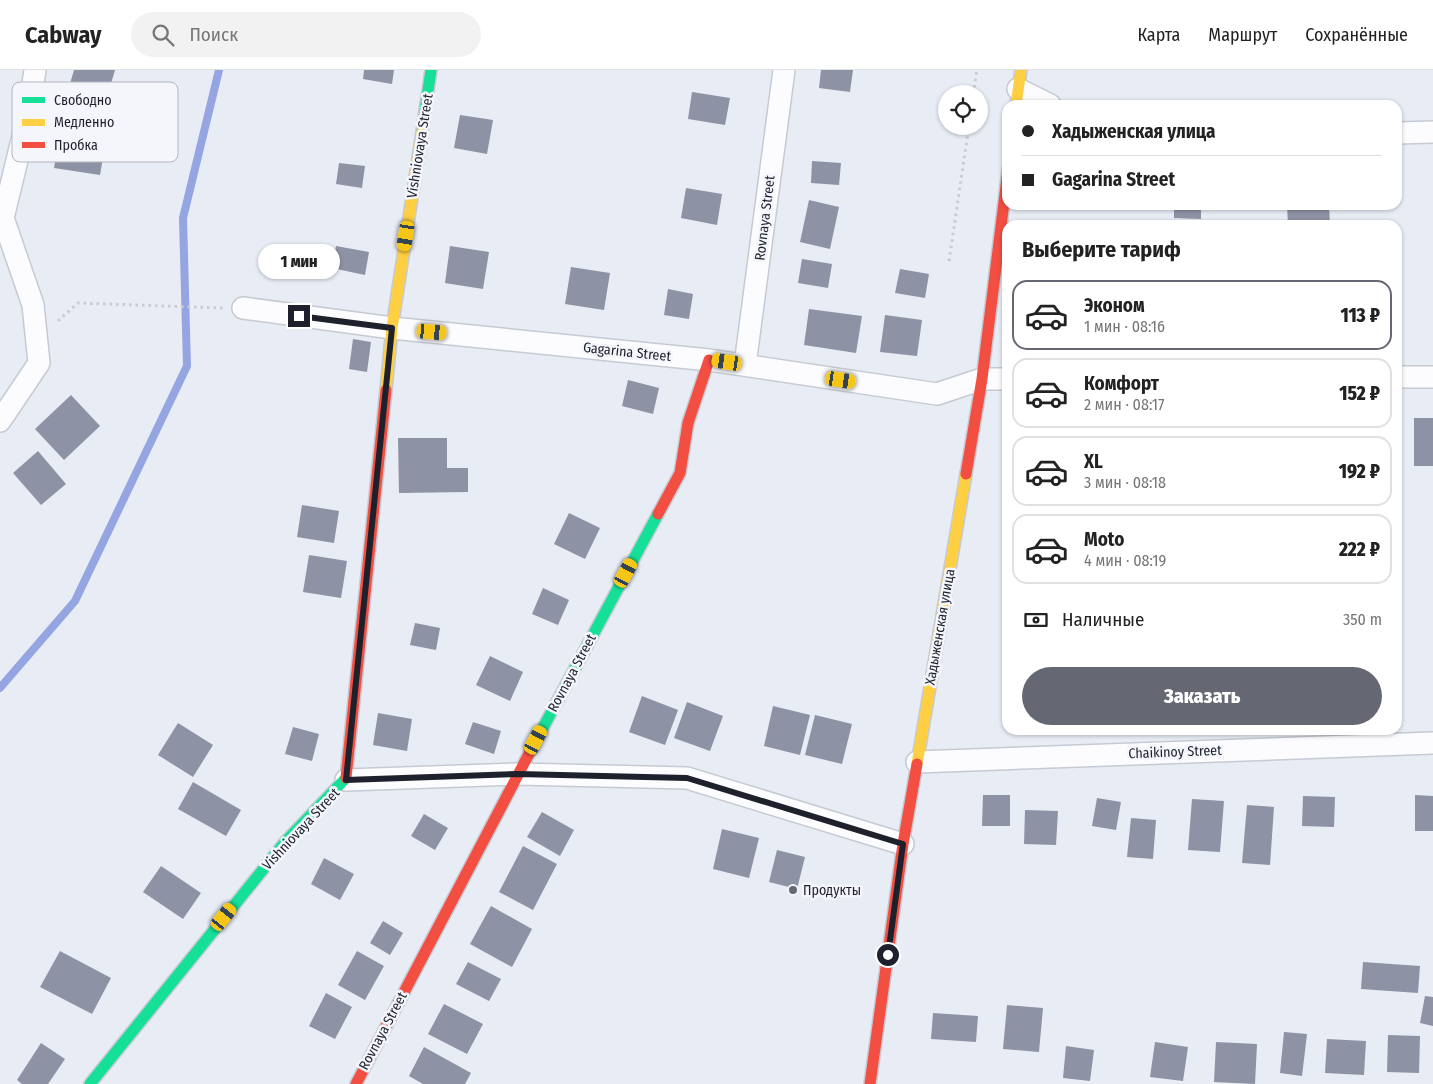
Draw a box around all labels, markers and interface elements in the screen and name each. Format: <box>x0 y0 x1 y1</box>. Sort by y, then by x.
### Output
search box <box>131 12 481 57</box>
text: Cabway <box>25 21 101 49</box>
icon: search <box>149 21 177 49</box>
text: Поиск <box>189 23 238 46</box>
text: Карта <box>1137 24 1180 46</box>
text: Маршрут <box>1208 24 1277 46</box>
text: Сохранённые <box>1305 24 1408 46</box>
legend <box>12 82 178 162</box>
map controls <box>938 85 988 135</box>
button: locate <box>938 85 988 135</box>
text: Свободно <box>54 92 112 109</box>
street label: Vishniovaya Street <box>403 92 437 199</box>
text: Медленно <box>54 114 114 131</box>
text: Хадыженская улица <box>1052 120 1216 143</box>
text: Пробка <box>54 137 98 154</box>
text: Gagarina Street <box>1052 168 1175 191</box>
street label: Rovnaya Street <box>751 174 779 262</box>
car <box>396 220 415 252</box>
text: Выберите тариф <box>1022 236 1181 263</box>
callout: 1 мин <box>258 244 340 278</box>
text: 1 мин <box>281 252 317 271</box>
icon: car <box>1024 293 1069 338</box>
text: Эконом <box>1084 294 1145 317</box>
text: 113 ₽ <box>1341 304 1380 327</box>
route end <box>288 305 310 327</box>
text: 1 мин · 08:16 <box>1084 317 1165 336</box>
car <box>416 323 447 341</box>
street label: Gagarina Street <box>582 339 672 365</box>
car <box>711 352 742 372</box>
car <box>825 370 856 390</box>
icon: car <box>1024 371 1069 416</box>
text: Комфорт <box>1084 372 1159 395</box>
text: 152 ₽ <box>1339 382 1380 405</box>
text: 2 мин · 08:17 <box>1084 395 1164 414</box>
icon: car <box>1024 449 1069 494</box>
text: XL <box>1084 450 1103 473</box>
text: 192 ₽ <box>1339 460 1380 483</box>
text: 3 мин · 08:18 <box>1084 473 1166 492</box>
icon: car <box>1024 527 1069 572</box>
text: Moto <box>1084 528 1124 551</box>
text: 222 ₽ <box>1339 538 1380 561</box>
text: 4 мин · 08:19 <box>1084 551 1166 570</box>
car <box>612 556 639 590</box>
street label: Хадыженская улица <box>921 567 959 686</box>
icon: cash <box>1022 606 1050 634</box>
text: Наличные <box>1062 608 1144 631</box>
text: 350 m <box>1343 610 1382 629</box>
street label: Rovnaya Street <box>544 631 600 715</box>
button: Заказать <box>1022 667 1382 725</box>
car <box>522 723 549 757</box>
street label: Chaikinoy Street <box>1128 742 1222 762</box>
street label: Vishniovaya Street <box>259 784 343 873</box>
place label: Продукты <box>803 882 861 899</box>
marker: Продукты <box>787 884 799 896</box>
car <box>208 901 239 933</box>
route start <box>877 944 899 966</box>
street label: Rovnaya Street <box>355 989 411 1073</box>

